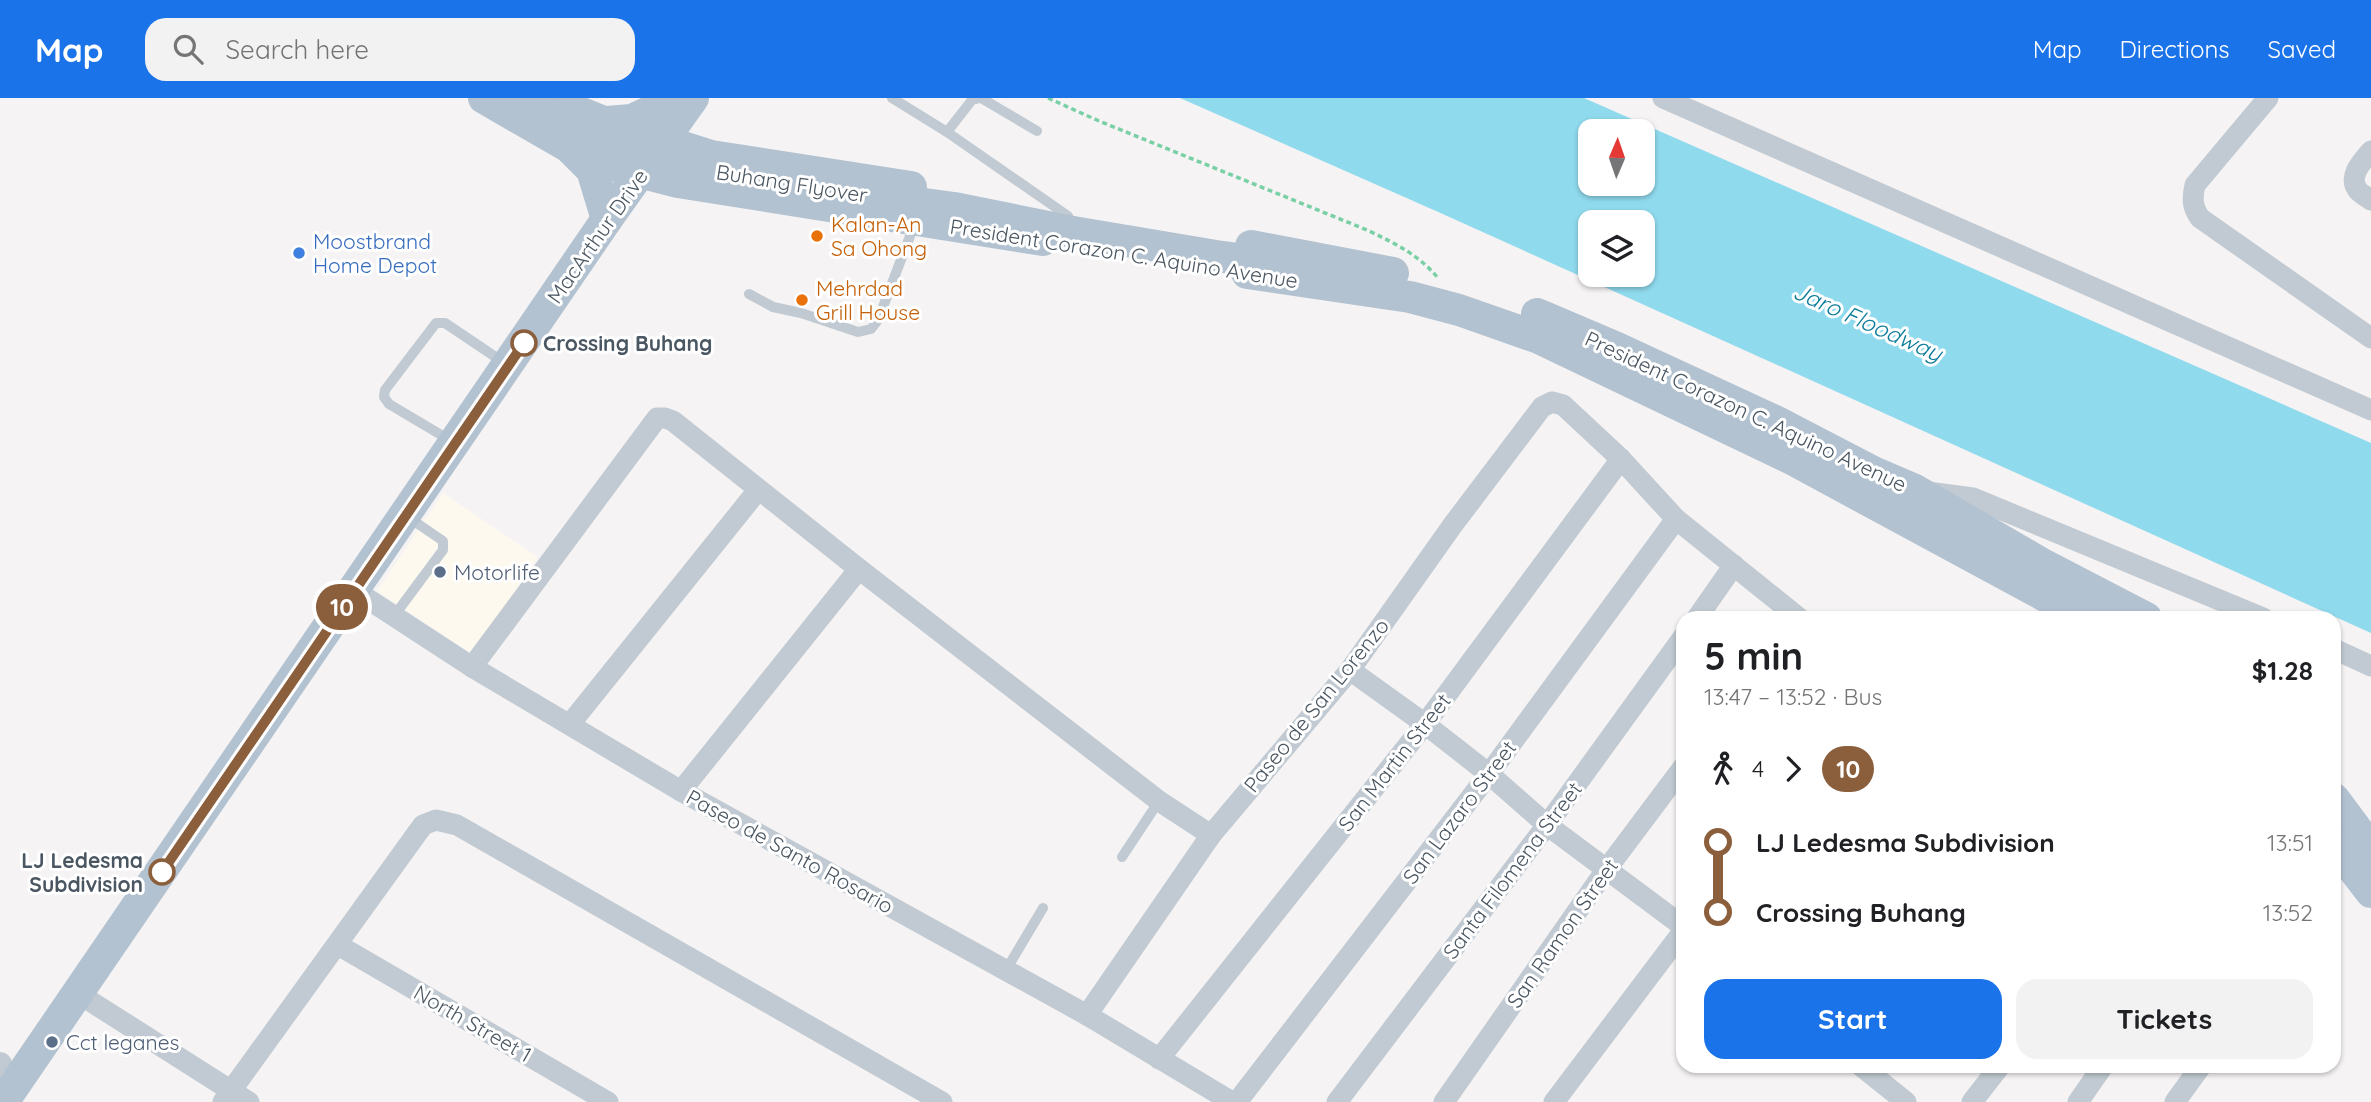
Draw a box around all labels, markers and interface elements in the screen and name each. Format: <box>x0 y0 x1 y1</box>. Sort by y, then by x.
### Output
search box <box>145 18 635 81</box>
text: Map <box>35 29 103 70</box>
icon: search <box>169 30 207 68</box>
text: Search here <box>225 33 369 66</box>
text: Map <box>2033 34 2082 64</box>
text: Directions <box>2120 34 2230 64</box>
text: Saved <box>2268 34 2336 64</box>
north arrow <box>1578 119 1656 196</box>
map controls <box>1578 119 1655 287</box>
street label: Buhang Flyover <box>714 158 870 208</box>
street label: MacArthur Drive <box>541 164 653 308</box>
button: layers <box>1578 210 1655 287</box>
place label: Kalan-An Sa Ohong <box>831 211 927 261</box>
street label: President Corazon C. Aquino Avenue <box>948 213 1300 293</box>
place label: Moostbrand Home Depot <box>313 228 437 278</box>
marker: Kalan-An Sa Ohong <box>809 228 825 244</box>
marker: Moostbrand Home Depot <box>291 245 307 261</box>
place label: Mehrdad Grill House <box>816 275 920 325</box>
water label: Jaro Floodway <box>1789 276 1949 369</box>
marker: Mehrdad Grill House <box>794 292 810 308</box>
street label: President Corazon C. Aquino Avenue <box>1581 325 1911 497</box>
marker: Crossing Buhang <box>511 330 537 356</box>
place label: Crossing Buhang <box>543 330 712 356</box>
place label: Motorlife <box>454 559 540 585</box>
marker: Motorlife <box>432 564 448 580</box>
line badge: 10 <box>310 584 374 630</box>
text: 10 <box>330 592 354 622</box>
street label: Paseo de San Lorenzo <box>1238 613 1394 797</box>
text: 5 min <box>1704 632 1803 680</box>
text: $1.28 <box>2252 654 2313 687</box>
text: 13:47 – 13:52 · Bus <box>1704 682 1882 711</box>
street label: San Martin Street <box>1332 688 1456 836</box>
street label: San Lazaro Street <box>1397 735 1521 889</box>
icon: walk <box>1704 750 1742 788</box>
icon: forward <box>1774 750 1812 788</box>
text: 4 <box>1752 754 1764 783</box>
text: 10 <box>1836 754 1860 784</box>
street label: Santa Filomena Street <box>1437 776 1587 964</box>
street label: Paseo de Santo Rosario <box>682 783 898 919</box>
text: LJ Ledesma Subdivision <box>1756 826 2055 859</box>
text: 13:51 <box>2267 828 2313 857</box>
place label: LJ Ledesma Subdivision <box>21 847 143 897</box>
street label: San Ramon Street <box>1501 853 1623 1013</box>
marker: LJ Ledesma Subdivision <box>149 859 175 885</box>
text: Crossing Buhang <box>1756 896 1966 929</box>
text: 13:52 <box>2263 898 2313 927</box>
street label: North Street 1 <box>409 979 537 1067</box>
button: Start <box>1704 979 2002 1059</box>
button: Tickets <box>2016 979 2313 1059</box>
place label: Cct leganes <box>66 1029 179 1055</box>
marker: Cct leganes <box>44 1034 60 1050</box>

